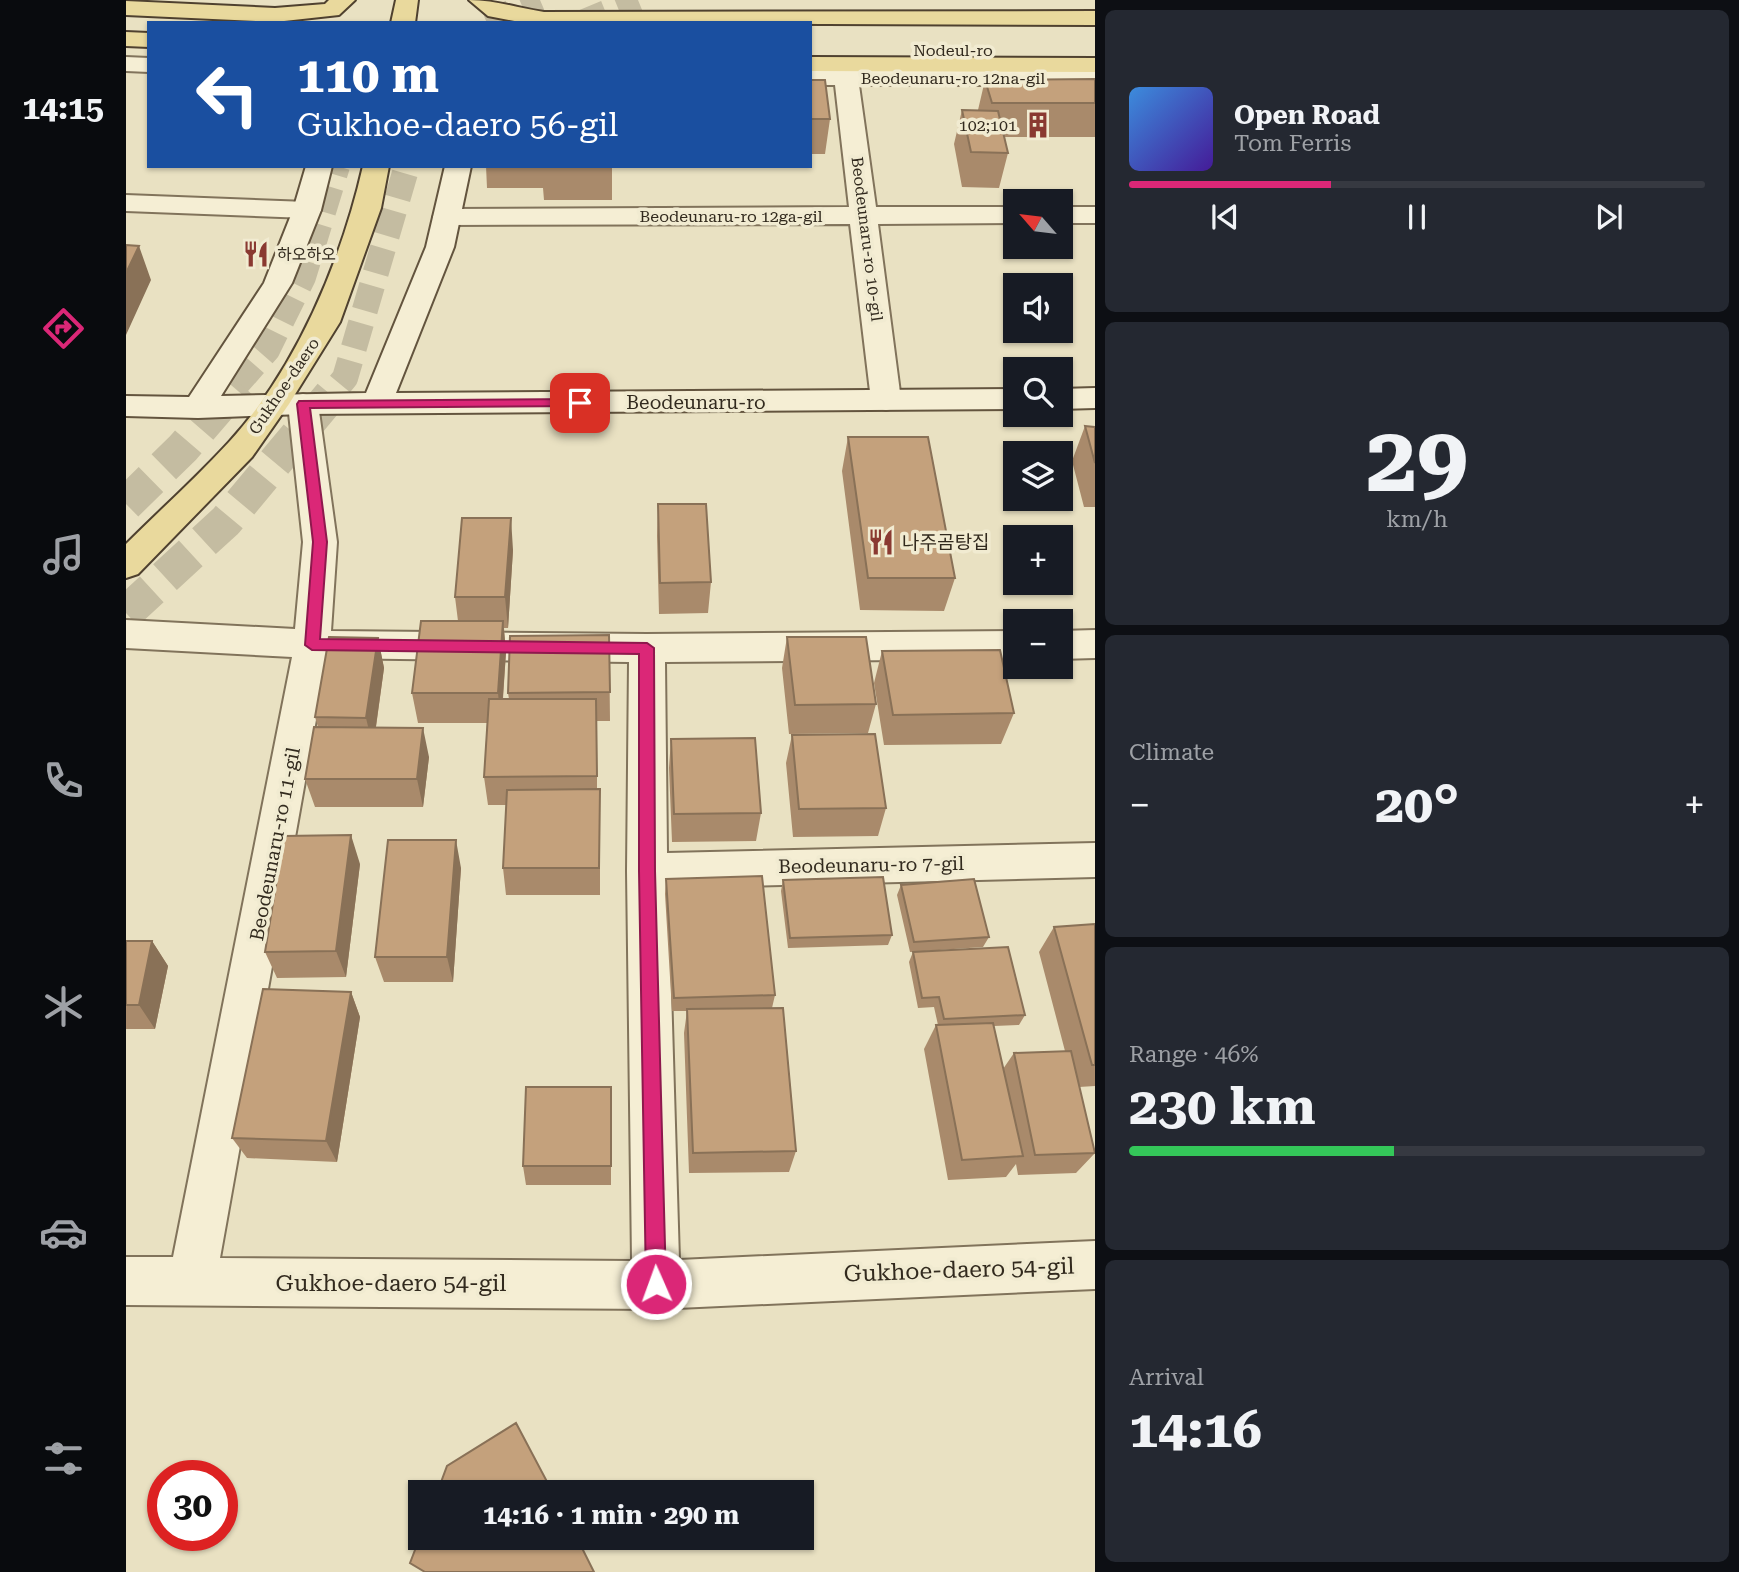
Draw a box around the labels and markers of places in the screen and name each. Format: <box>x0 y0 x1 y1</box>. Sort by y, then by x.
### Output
building icon: 102;101 <box>1023 110 1053 140</box>
place label: 102;101 <box>959 116 1017 135</box>
restaurant icon: 하오하오 <box>241 239 271 269</box>
place label: 하오하오 <box>277 245 336 264</box>
pin <box>550 373 610 433</box>
restaurant icon: 나주곰탕집 <box>866 527 896 557</box>
place label: 나주곰탕집 <box>902 531 989 554</box>

